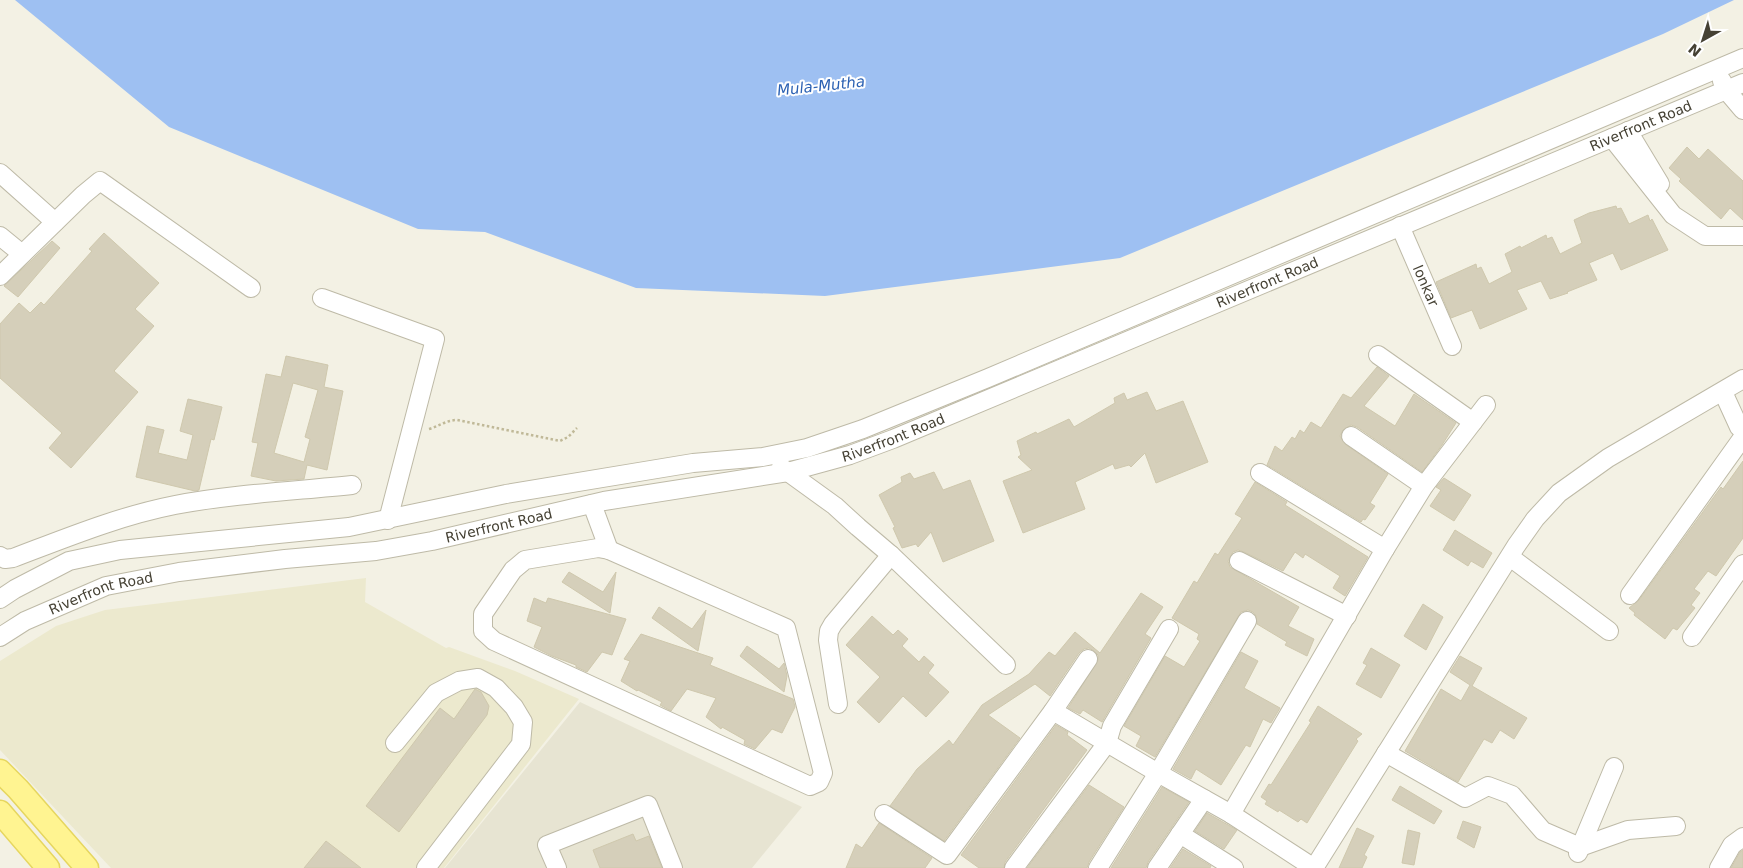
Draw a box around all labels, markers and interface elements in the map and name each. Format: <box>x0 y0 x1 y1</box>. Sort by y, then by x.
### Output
north arrow <box>1678 15 1728 65</box>
text: N <box>1685 40 1704 60</box>
water label: Mula-Mutha <box>776 72 866 100</box>
street label: Riverfront Road <box>1587 97 1694 154</box>
street label: Riverfront Road <box>1214 254 1321 311</box>
street label: lonkar <box>1410 262 1442 309</box>
street label: Riverfront Road <box>840 410 947 465</box>
street label: Riverfront Road <box>444 505 554 546</box>
street label: Riverfront Road <box>46 569 154 618</box>

